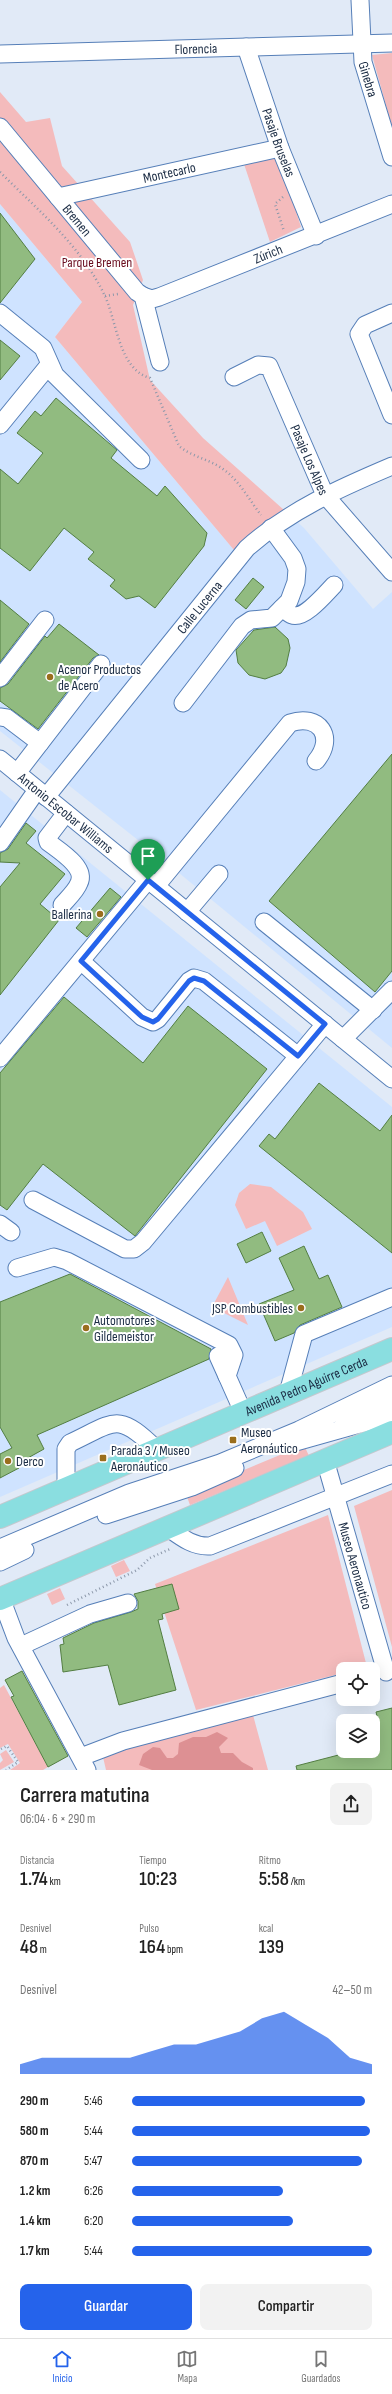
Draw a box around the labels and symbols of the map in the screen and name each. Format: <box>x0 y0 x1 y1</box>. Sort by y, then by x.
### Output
street label: Florencia <box>174 39 218 58</box>
street label: Ginebra <box>355 59 382 99</box>
street label: Pasaje Bruselas <box>259 106 299 179</box>
street label: Montecarlo <box>141 158 197 186</box>
street label: Bremen <box>59 201 95 239</box>
street label: Zúrich <box>251 240 285 267</box>
park label: Parque Bremen <box>62 254 132 271</box>
street label: Pasaje Los Alpes <box>287 422 332 498</box>
street label: Calle Lucerna <box>173 577 226 637</box>
place label: Acenor Productos de Acero <box>57 661 141 694</box>
marker: Acenor Productos de Acero <box>45 672 55 682</box>
street label: Antonio Escobar Williams <box>14 768 117 857</box>
pin <box>131 839 165 880</box>
place label: Ballerina <box>51 906 92 923</box>
marker: Ballerina <box>95 909 105 919</box>
place label: JSP Combustibles <box>211 1300 293 1317</box>
marker: JSP Combustibles <box>296 1303 306 1313</box>
place label: Automotores Gildemeistor <box>93 1312 155 1345</box>
marker: Automotores Gildemeistor <box>81 1323 91 1333</box>
street label: Avenida Pedro Aguirre Cerda <box>241 1352 370 1420</box>
place label: Museo Aeronáutico <box>240 1424 298 1457</box>
marker: Museo Aeronáutico <box>228 1435 238 1445</box>
place label: Parada 3 / Museo Aeronáutico <box>110 1442 190 1475</box>
place label: Derco <box>16 1453 44 1470</box>
marker: Parada 3 / Museo Aeronáutico <box>98 1453 108 1463</box>
marker: Derco <box>3 1456 13 1466</box>
street label: Museo Aeronautico <box>335 1520 376 1611</box>

